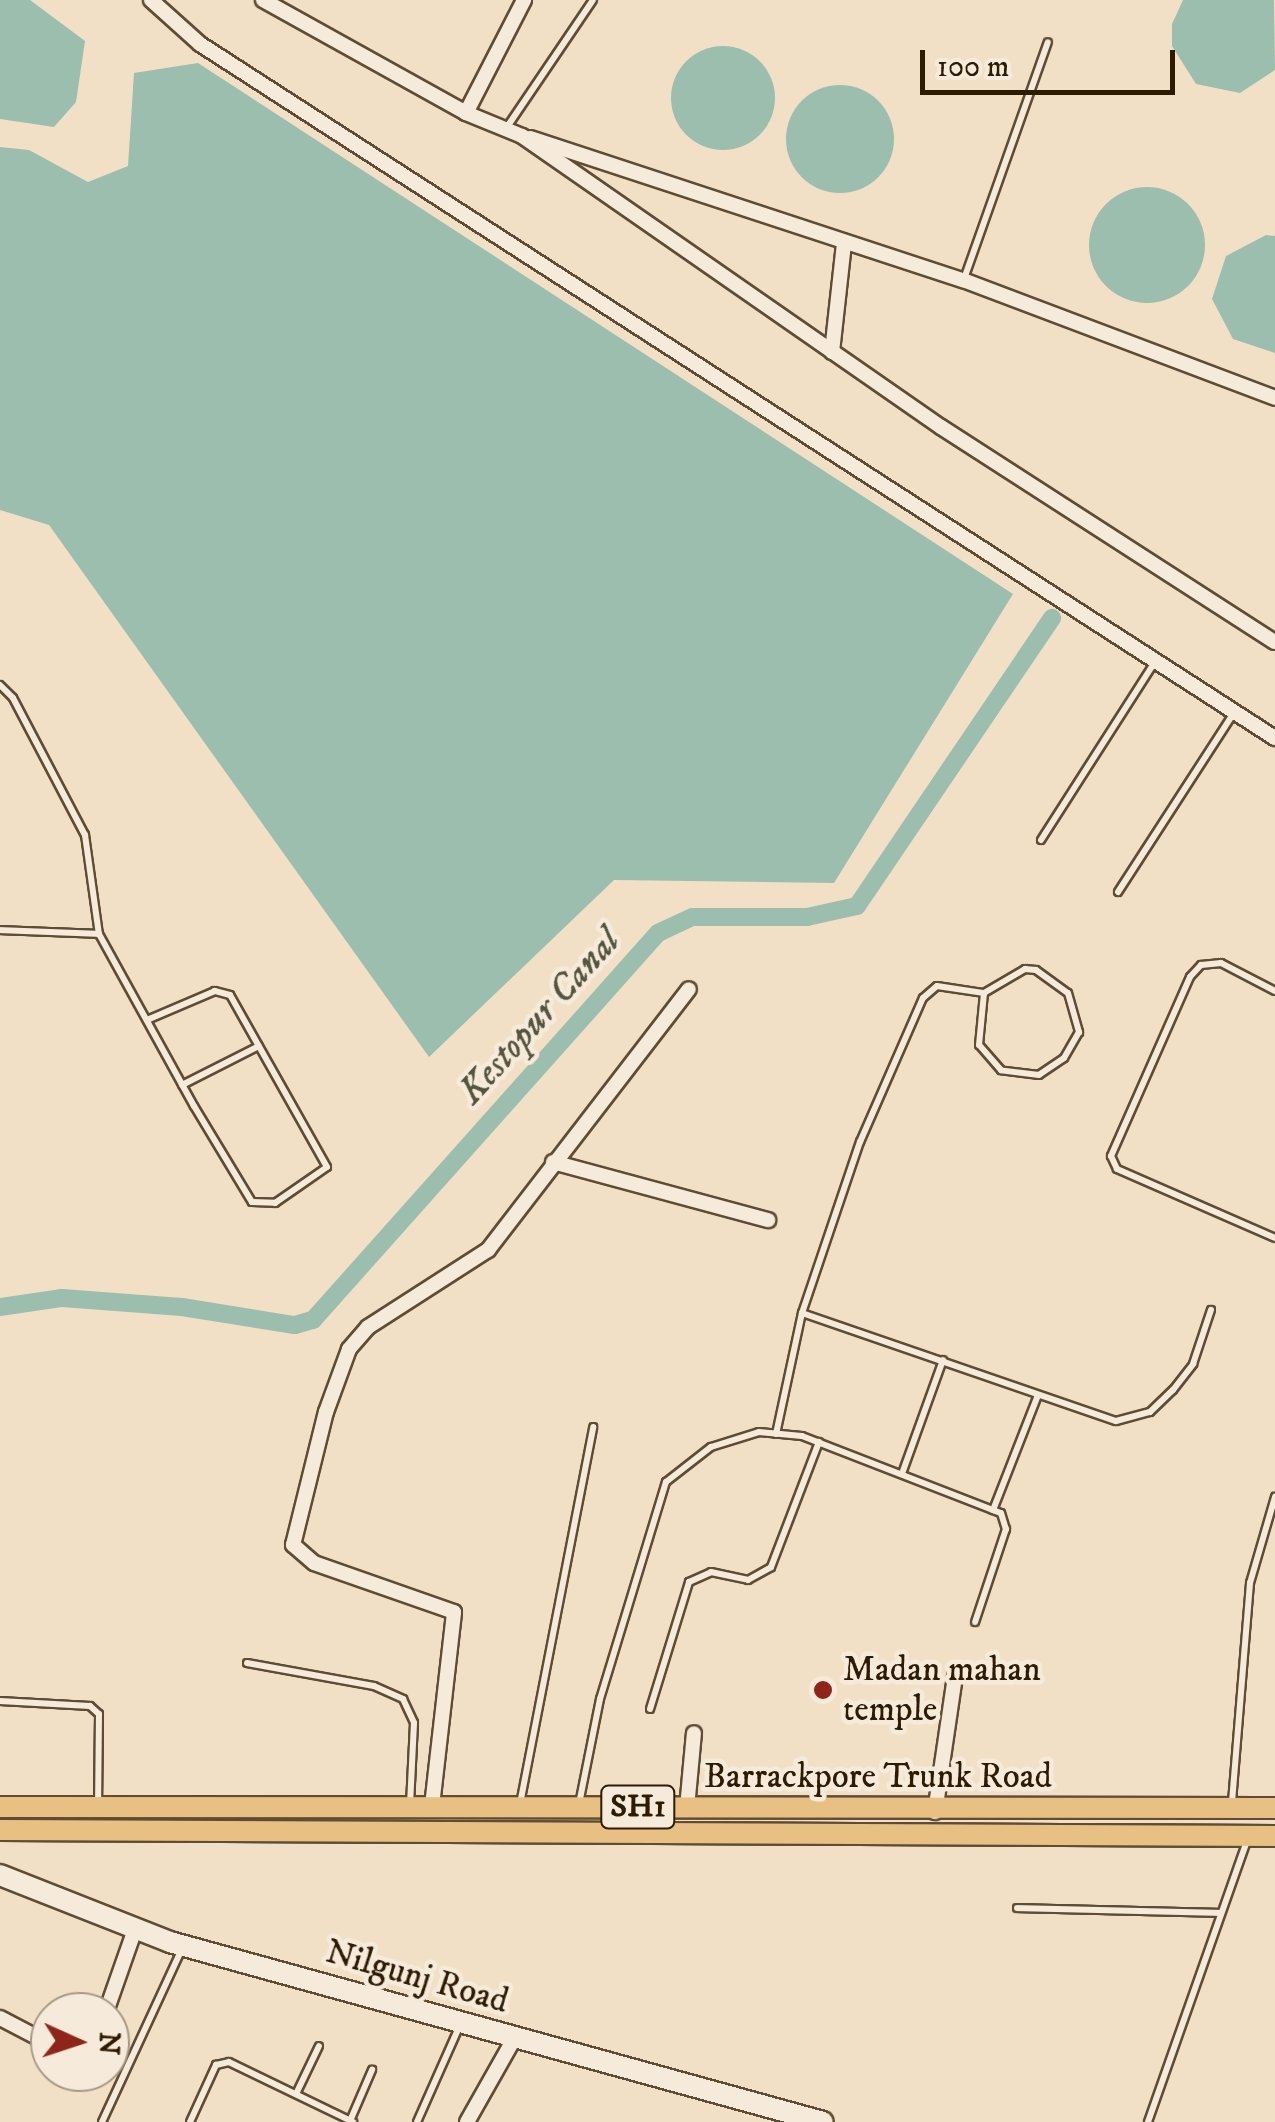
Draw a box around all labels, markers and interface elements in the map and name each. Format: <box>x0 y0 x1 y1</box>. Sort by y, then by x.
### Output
scale bar <box>925 30 1180 92</box>
text: 100 m <box>937 49 1009 86</box>
water label: Kestopur Canal <box>449 920 631 1114</box>
place label: Madan mahan temple <box>843 1649 1041 1731</box>
marker: Madan mahan temple <box>812 1679 834 1701</box>
street label: Barrackpore Trunk Road <box>704 1756 1052 1798</box>
road number: SH1 <box>598 1780 678 1834</box>
street label: Nilgunj Road <box>321 1931 513 2023</box>
north arrow <box>30 1992 130 2092</box>
text: N <box>90 2031 127 2056</box>

